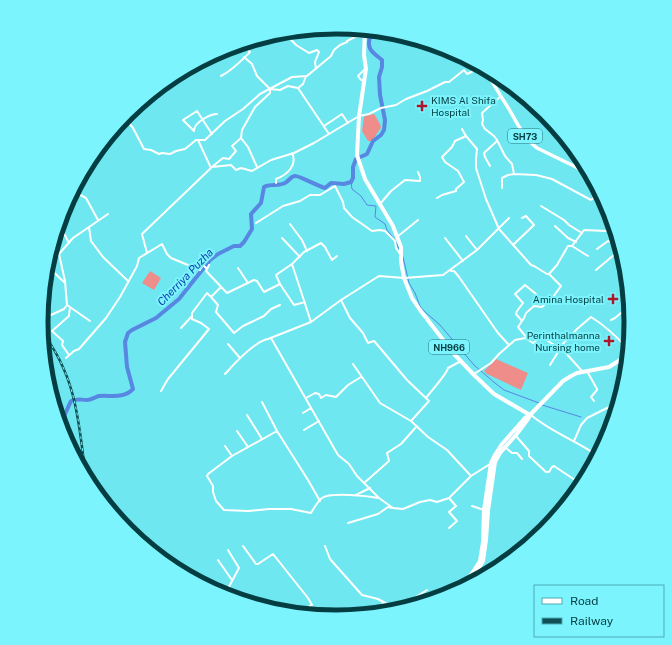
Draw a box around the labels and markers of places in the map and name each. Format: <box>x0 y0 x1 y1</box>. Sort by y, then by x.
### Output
place label: KIMS Al Shifa Hospital <box>431 94 496 118</box>
marker: KIMS Al Shifa Hospital <box>416 100 428 112</box>
place label: Amina Hospital <box>533 293 604 305</box>
marker: Amina Hospital <box>607 293 619 305</box>
place label: Perinthalmanna Nursing home <box>527 329 600 353</box>
marker: Perinthalmanna Nursing home <box>603 335 615 347</box>

